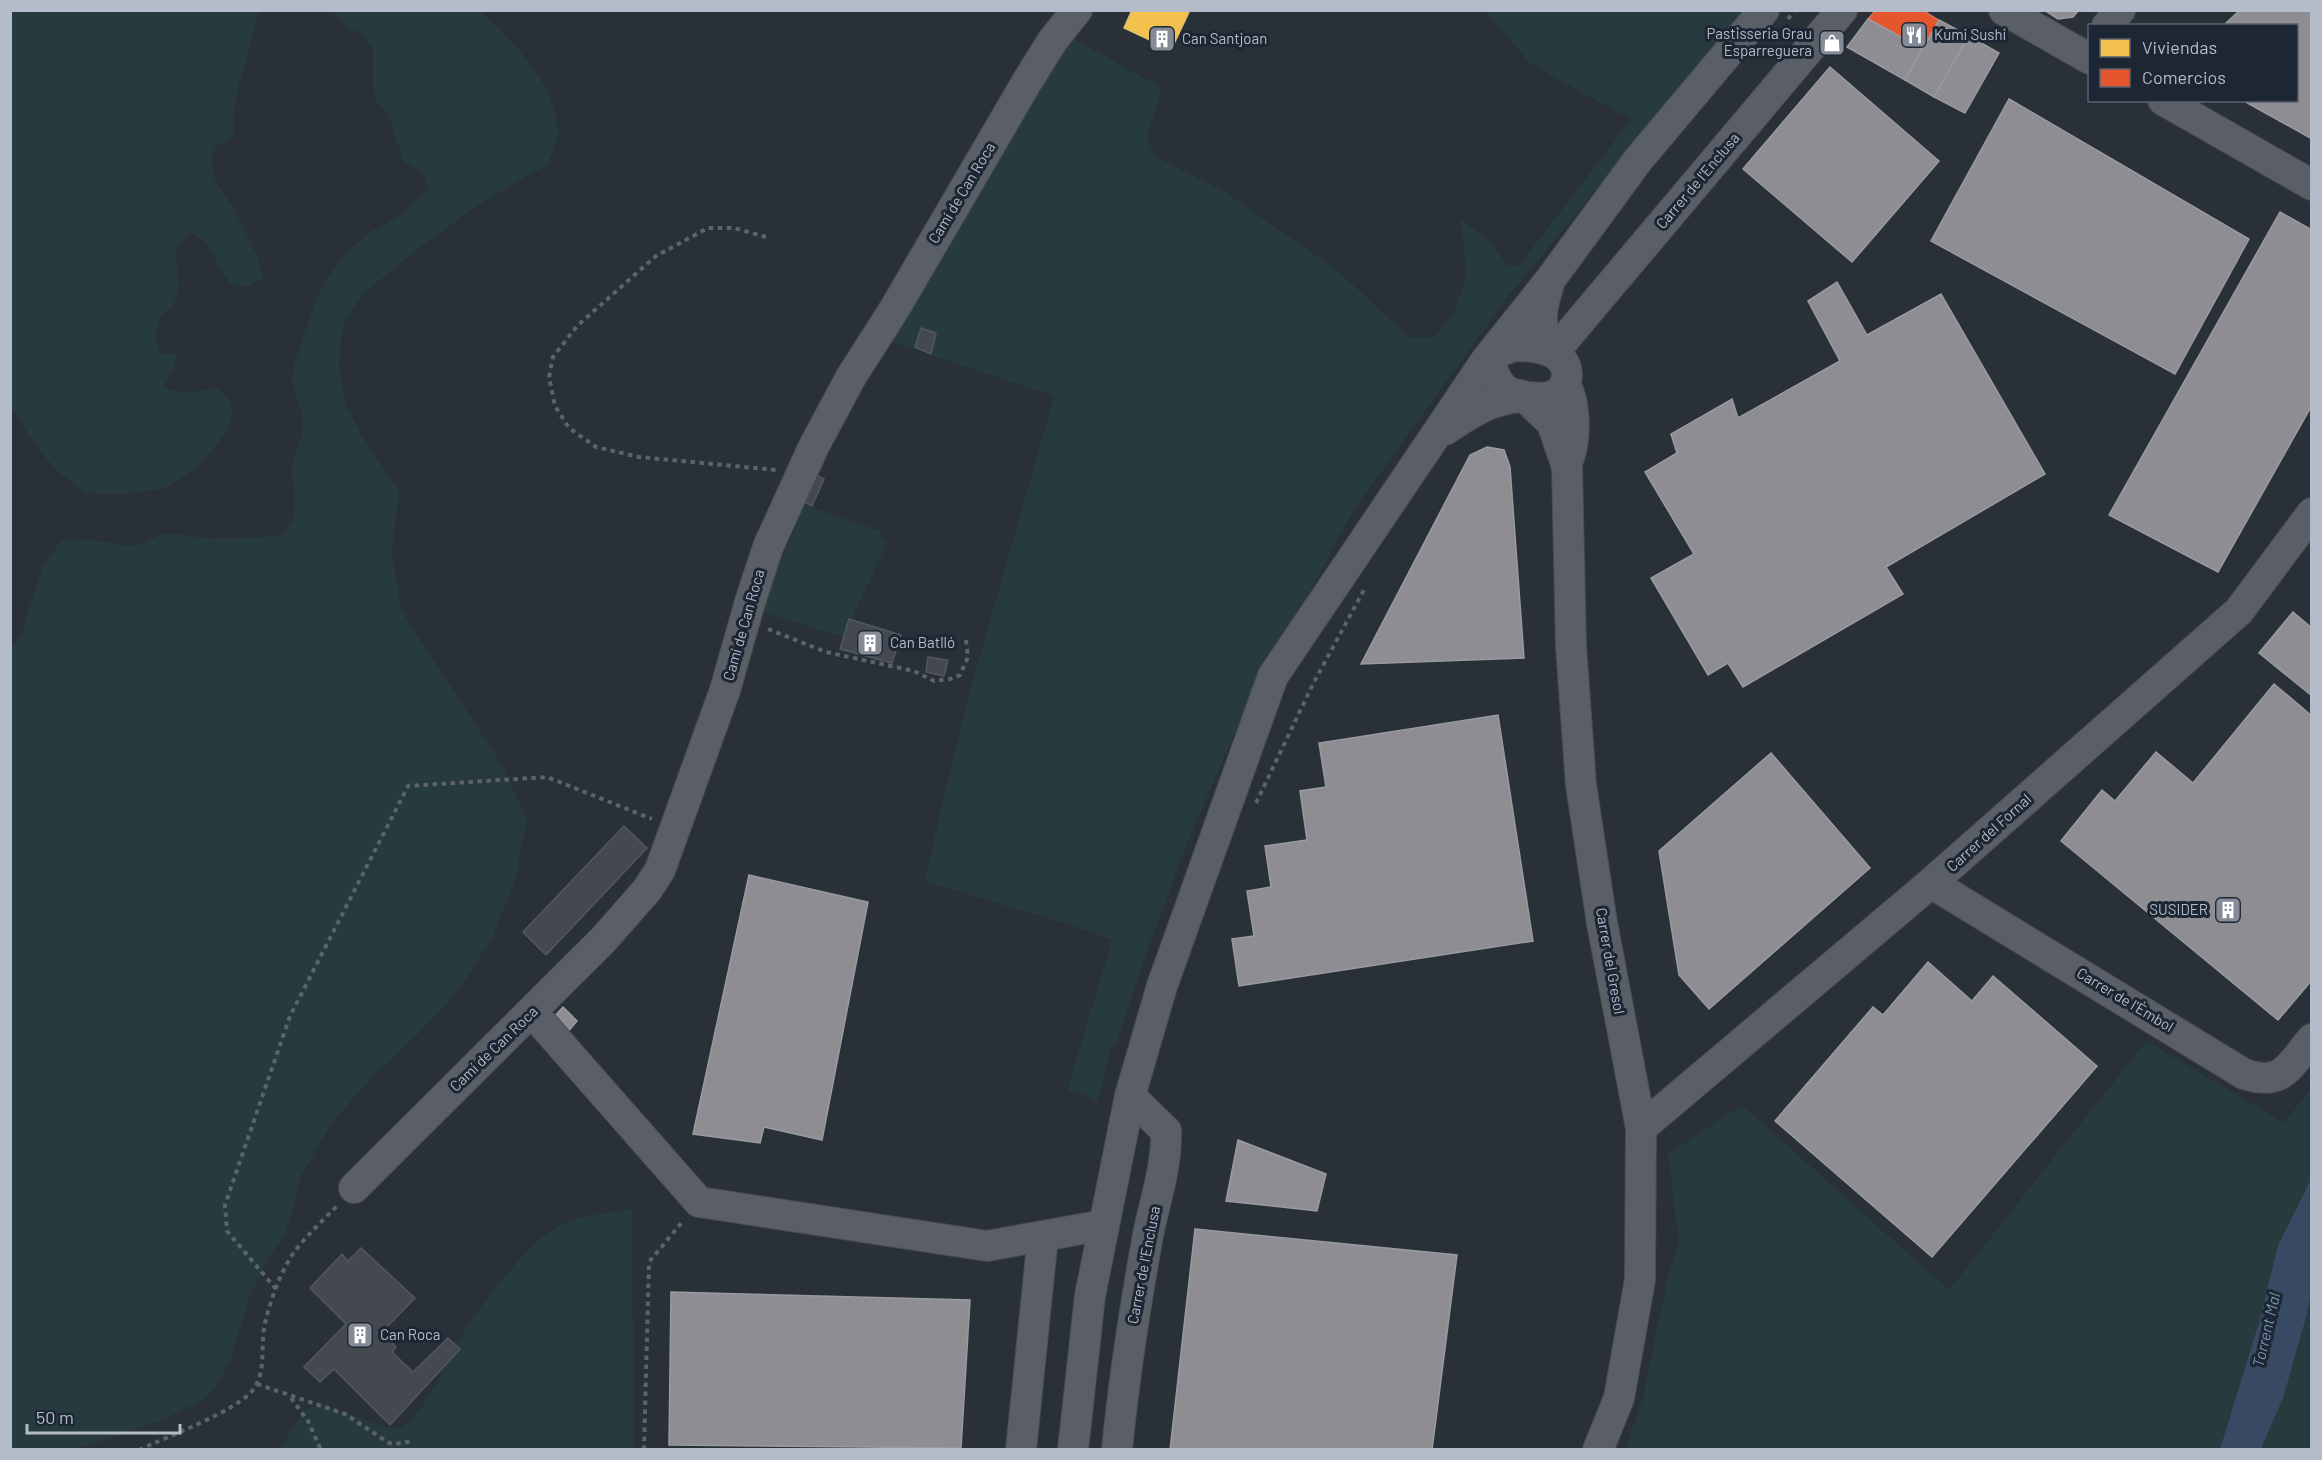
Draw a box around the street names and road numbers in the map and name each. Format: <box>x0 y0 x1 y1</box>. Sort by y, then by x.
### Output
street label: Carrer de l'Enclusa <box>1652 129 1743 232</box>
street label: Camí de Can Roca <box>924 139 998 246</box>
street label: Camí de Can Roca <box>719 567 768 682</box>
street label: Carrer del Fornal <box>1942 790 2034 875</box>
street label: Carrer del Gresol <box>1593 906 1629 1016</box>
street label: Carrer de l'Èmbol <box>2074 963 2177 1035</box>
street label: Camí de Can Roca <box>446 1002 541 1095</box>
street label: Carrer de l'Enclusa <box>1123 1204 1163 1325</box>

